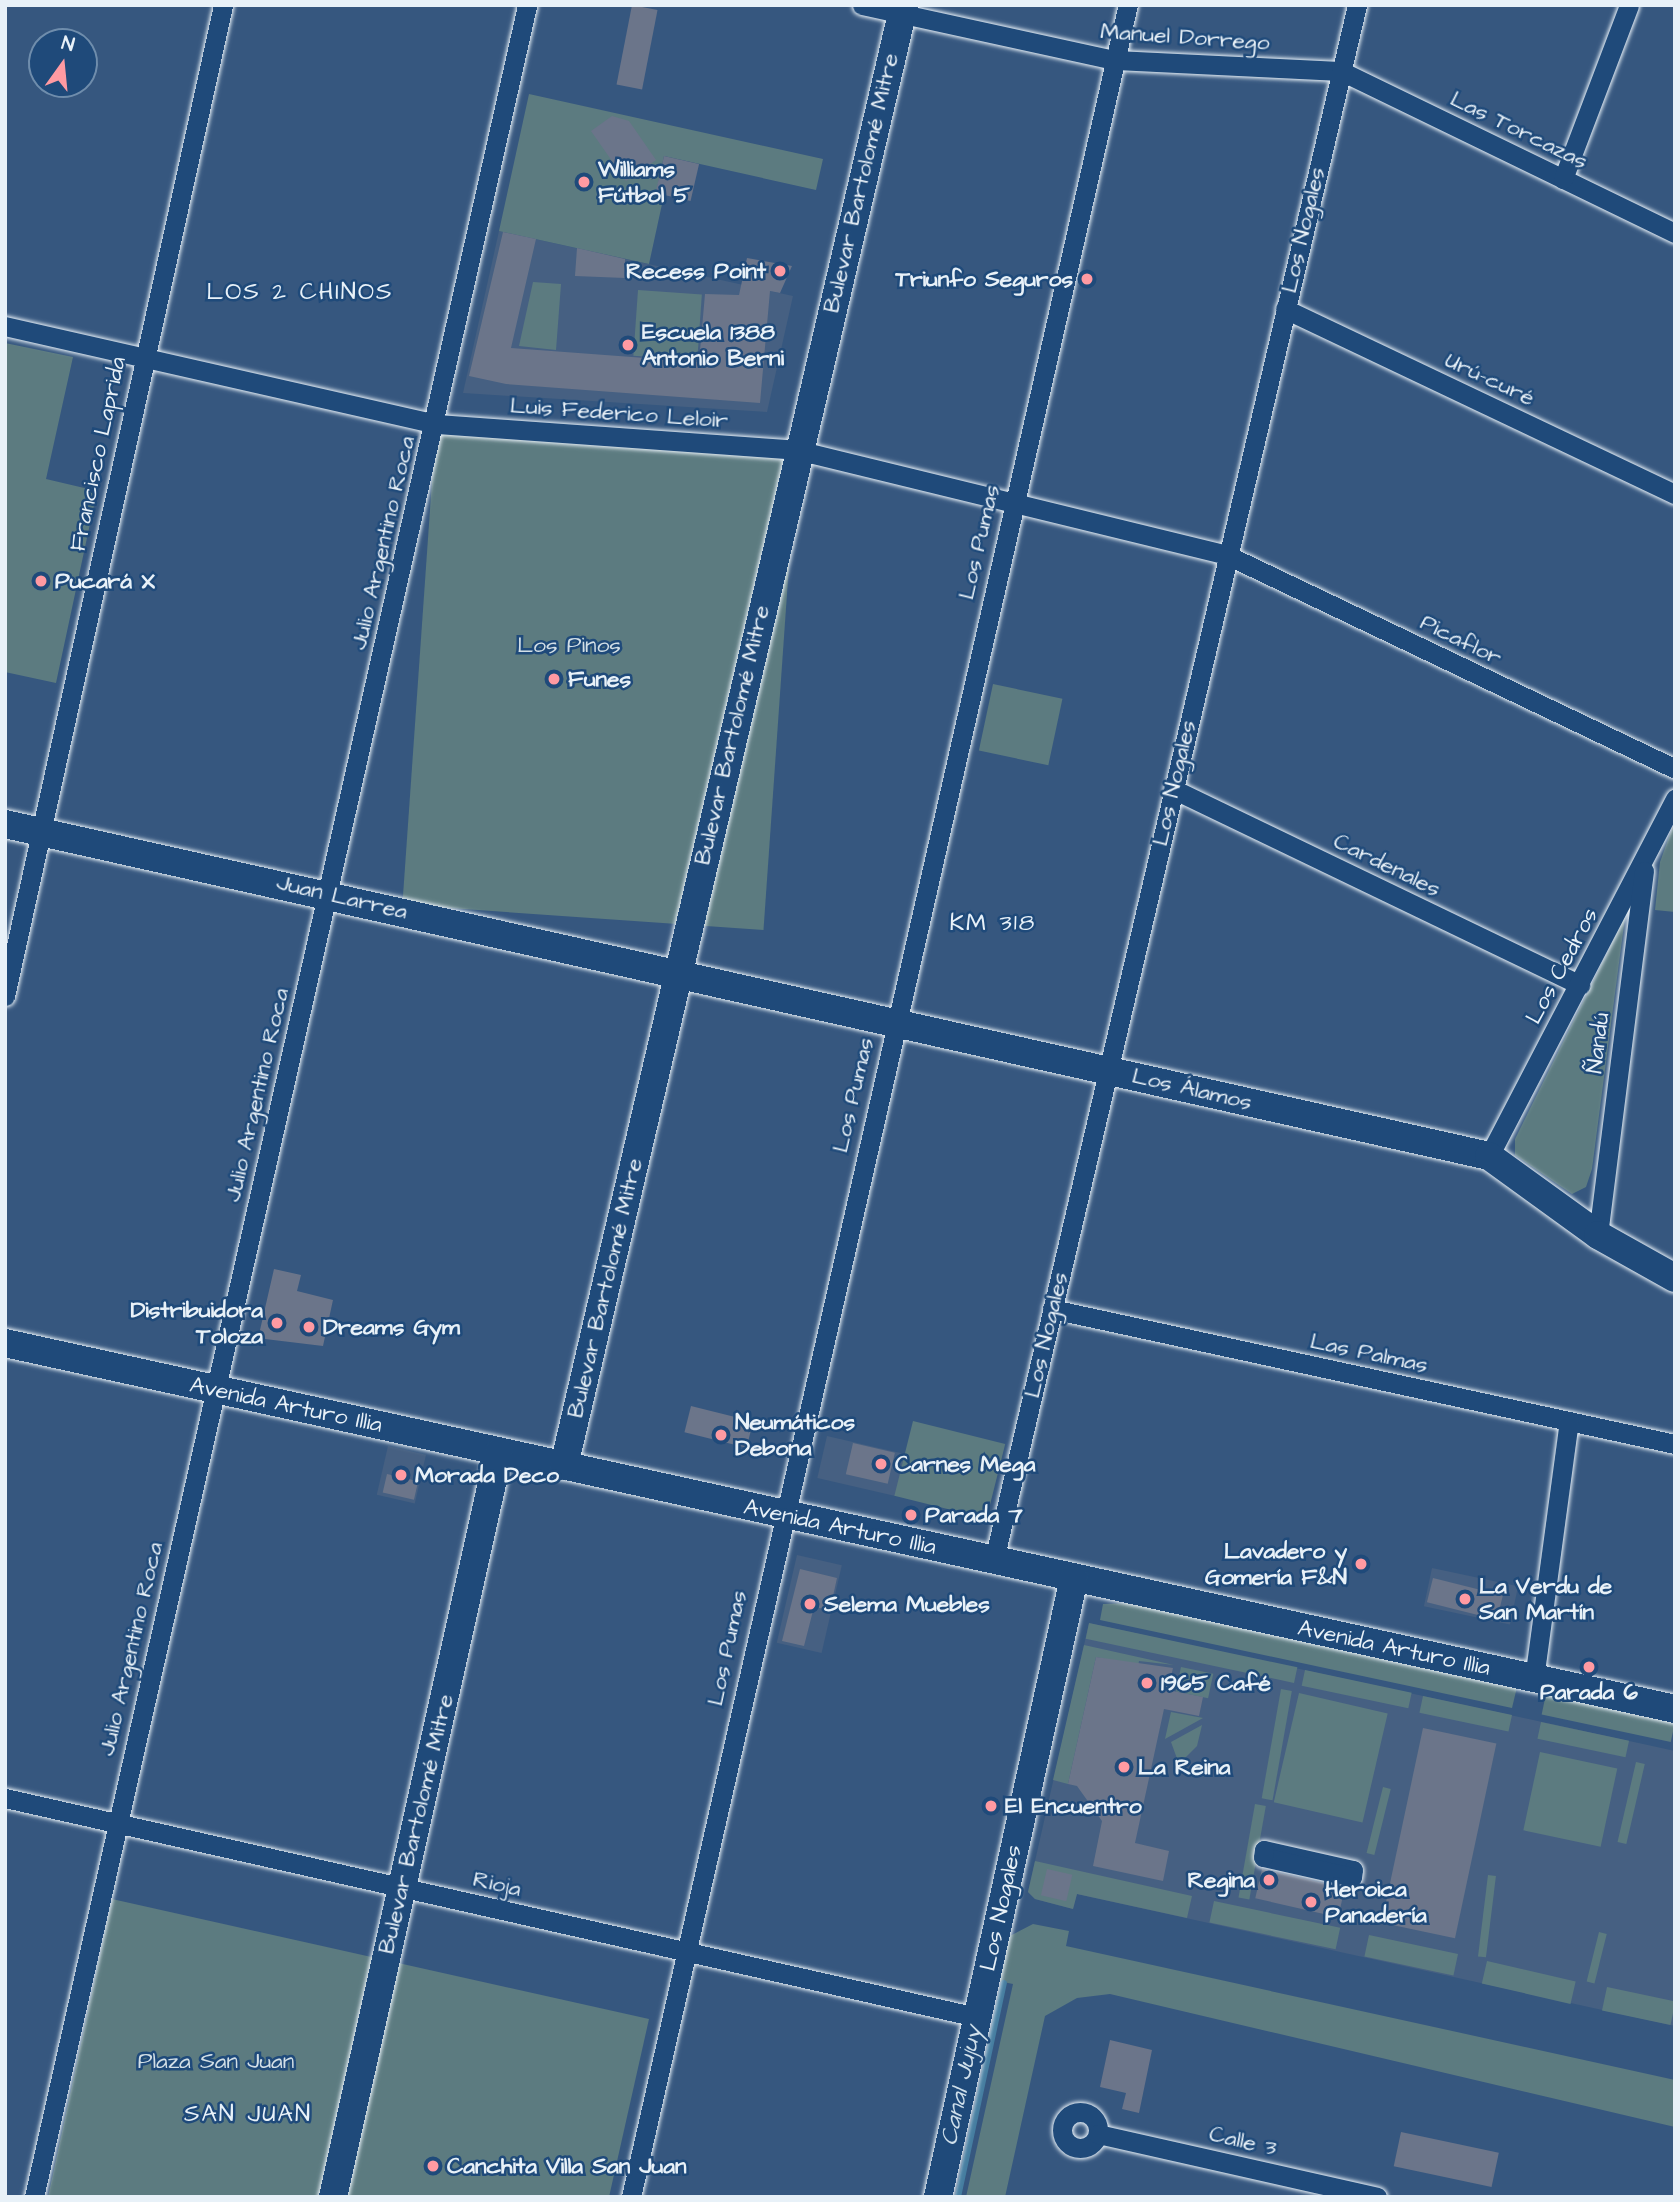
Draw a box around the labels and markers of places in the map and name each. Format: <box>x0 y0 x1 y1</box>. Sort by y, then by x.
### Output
place label: Williams Fútbol 5 <box>598 155 690 209</box>
marker: Williams Fútbol 5 <box>576 174 592 190</box>
place label: Recess Point <box>626 257 766 285</box>
marker: Recess Point <box>772 263 788 279</box>
place label: Triunfo Seguros <box>896 265 1073 293</box>
marker: Triunfo Seguros <box>1079 271 1095 287</box>
place label: Escuela 1388 Antonio Berni <box>642 318 784 372</box>
marker: Escuela 1388 Antonio Berni <box>620 337 636 353</box>
place label: Pucará X <box>55 567 155 595</box>
marker: Pucará X <box>33 573 49 589</box>
place label: Funes <box>568 665 631 693</box>
marker: Funes <box>546 671 562 687</box>
place label: Distribuidora Toloza <box>130 1296 263 1350</box>
place label: Dreams Gym <box>323 1313 460 1341</box>
marker: Distribuidora Toloza <box>269 1315 285 1331</box>
marker: Dreams Gym <box>301 1319 317 1335</box>
place label: Neumáticos Debona <box>735 1408 855 1462</box>
marker: Neumáticos Debona <box>713 1427 729 1443</box>
place label: Carnes Mega <box>895 1450 1035 1478</box>
marker: Carnes Mega <box>873 1456 889 1472</box>
place label: Morada Deco <box>415 1461 559 1489</box>
marker: Morada Deco <box>393 1467 409 1483</box>
place label: Parada 7 <box>925 1501 1023 1529</box>
marker: Parada 7 <box>903 1507 919 1523</box>
place label: Lavadero y Gomería F&N <box>1205 1537 1347 1591</box>
marker: Lavadero y Gomería F&N <box>1353 1556 1369 1572</box>
place label: La Verdu de San Martín <box>1479 1572 1612 1626</box>
place label: Selema Muebles <box>824 1590 990 1618</box>
marker: La Verdu de San Martín <box>1457 1591 1473 1607</box>
marker: Selema Muebles <box>802 1596 818 1612</box>
marker: Parada 6 <box>1581 1659 1597 1675</box>
place label: 1965 Café <box>1161 1669 1271 1697</box>
marker: 1965 Café <box>1139 1675 1155 1691</box>
place label: Parada 6 <box>1540 1678 1638 1706</box>
place label: La Reina <box>1138 1753 1230 1781</box>
marker: La Reina <box>1116 1759 1132 1775</box>
place label: El Encuentro <box>1005 1792 1142 1820</box>
marker: El Encuentro <box>983 1798 999 1814</box>
place label: Regina <box>1188 1866 1255 1894</box>
marker: Regina <box>1261 1872 1277 1888</box>
place label: Heroica Panadería <box>1325 1875 1427 1929</box>
marker: Heroica Panadería <box>1303 1894 1319 1910</box>
place label: Canchita Villa San Juan <box>447 2152 686 2180</box>
marker: Canchita Villa San Juan <box>425 2158 441 2174</box>

